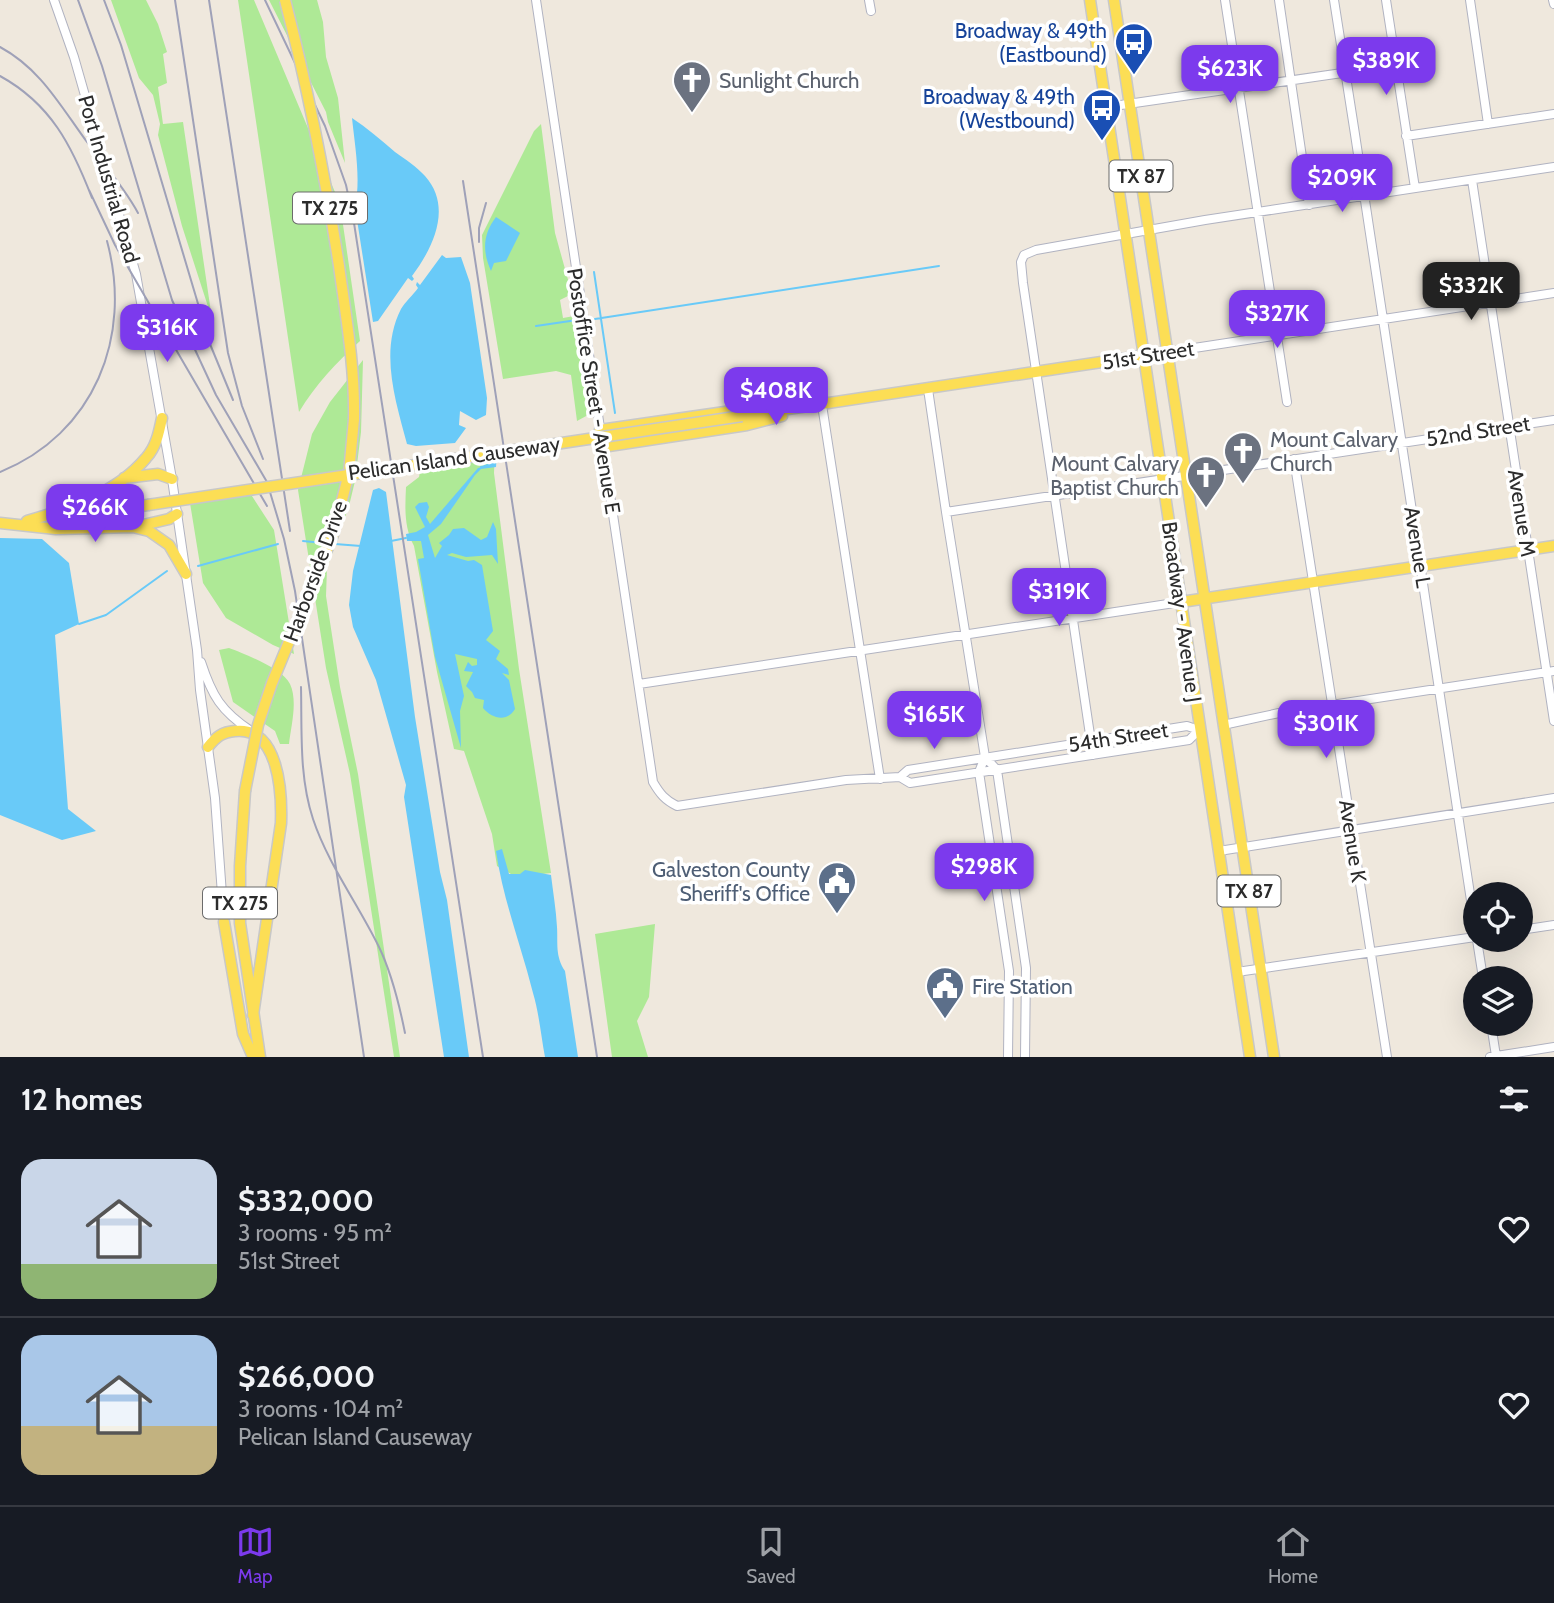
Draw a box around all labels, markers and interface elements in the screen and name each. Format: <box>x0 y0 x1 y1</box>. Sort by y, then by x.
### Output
place label: Broadway & 49th (Eastbound) <box>955 18 1107 67</box>
bus stop icon: Broadway & 49th (Eastbound) <box>1113 21 1155 76</box>
pin: $389K <box>1337 38 1435 97</box>
pin: $623K <box>1181 46 1279 105</box>
text: $389K <box>1353 46 1419 74</box>
text: $623K <box>1197 54 1263 82</box>
church icon: Sunlight Church <box>671 59 713 114</box>
place label: Sunlight Church <box>719 68 859 93</box>
place label: Broadway & 49th (Westbound) <box>923 84 1075 133</box>
bus stop icon: Broadway & 49th (Westbound) <box>1081 87 1123 142</box>
street label: Port Industrial Road <box>73 92 145 266</box>
pin: $209K <box>1293 154 1391 214</box>
road number: TX 87 <box>1110 160 1172 192</box>
text: $209K <box>1307 163 1377 191</box>
road number: TX 275 <box>293 192 367 224</box>
pin: $332K <box>1422 262 1520 322</box>
street label: Postoffice Street - Avenue E <box>562 266 626 516</box>
text: $332K <box>1439 271 1503 299</box>
pin: $327K <box>1228 290 1326 350</box>
text: $327K <box>1245 299 1309 327</box>
pin: $316K <box>118 304 216 364</box>
text: $316K <box>136 313 198 341</box>
street label: 51st Street <box>1100 335 1196 375</box>
pin: $408K <box>727 368 825 427</box>
text: $408K <box>740 376 812 404</box>
street label: 52nd Street <box>1424 410 1532 452</box>
place label: Mount Calvary Church <box>1270 427 1398 476</box>
church icon: Mount Calvary Church <box>1222 430 1264 485</box>
street label: Pelican Island Causeway <box>346 431 562 485</box>
place label: Mount Calvary Baptist Church <box>1050 451 1179 500</box>
church icon: Mount Calvary Baptist Church <box>1185 454 1227 509</box>
street label: Avenue M <box>1503 467 1541 559</box>
pin: $266K <box>46 484 144 544</box>
text: $266K <box>62 493 128 521</box>
street label: Harborside Drive <box>278 497 352 645</box>
street label: Avenue L <box>1399 505 1437 590</box>
street label: Broadway - Avenue J <box>1157 520 1207 704</box>
pin: $319K <box>1010 568 1108 628</box>
text: $319K <box>1028 577 1090 605</box>
pin: $165K <box>885 692 983 751</box>
text: $165K <box>903 700 965 728</box>
pin: $301K <box>1277 700 1375 760</box>
text: $301K <box>1294 709 1358 737</box>
street label: 54th Street <box>1066 717 1170 757</box>
street label: Avenue K <box>1334 798 1372 884</box>
pin: $298K <box>935 844 1033 903</box>
text: $298K <box>951 852 1017 880</box>
place label: Galveston County Sheriff's Office <box>652 857 810 906</box>
public building icon: Galveston County Sheriff's Office <box>816 860 858 915</box>
road number: TX 87 <box>1218 876 1280 906</box>
map controls <box>1463 882 1533 1036</box>
button: locate <box>1463 882 1533 952</box>
road number: TX 275 <box>203 888 277 918</box>
public building icon: Fire Station <box>924 965 966 1020</box>
button: layers <box>1463 966 1533 1036</box>
place label: Fire Station <box>972 974 1073 999</box>
icon: filters <box>1495 1080 1533 1118</box>
text: 12 homes <box>21 1081 143 1118</box>
text: $332,000 <box>238 1182 374 1219</box>
icon: home <box>77 1187 161 1271</box>
icon: heart <box>1495 1210 1533 1248</box>
text: 3 rooms · 95 m² <box>238 1219 392 1247</box>
text: 51st Street <box>238 1247 340 1275</box>
text: $266,000 <box>238 1358 375 1395</box>
icon: home <box>77 1363 161 1447</box>
icon: heart <box>1495 1386 1533 1424</box>
text: 3 rooms · 104 m² <box>238 1395 403 1423</box>
text: Pelican Island Causeway <box>238 1423 472 1451</box>
tab: Map <box>236 1523 274 1588</box>
tab: Saved <box>746 1523 796 1588</box>
tab: Home <box>1268 1523 1318 1588</box>

